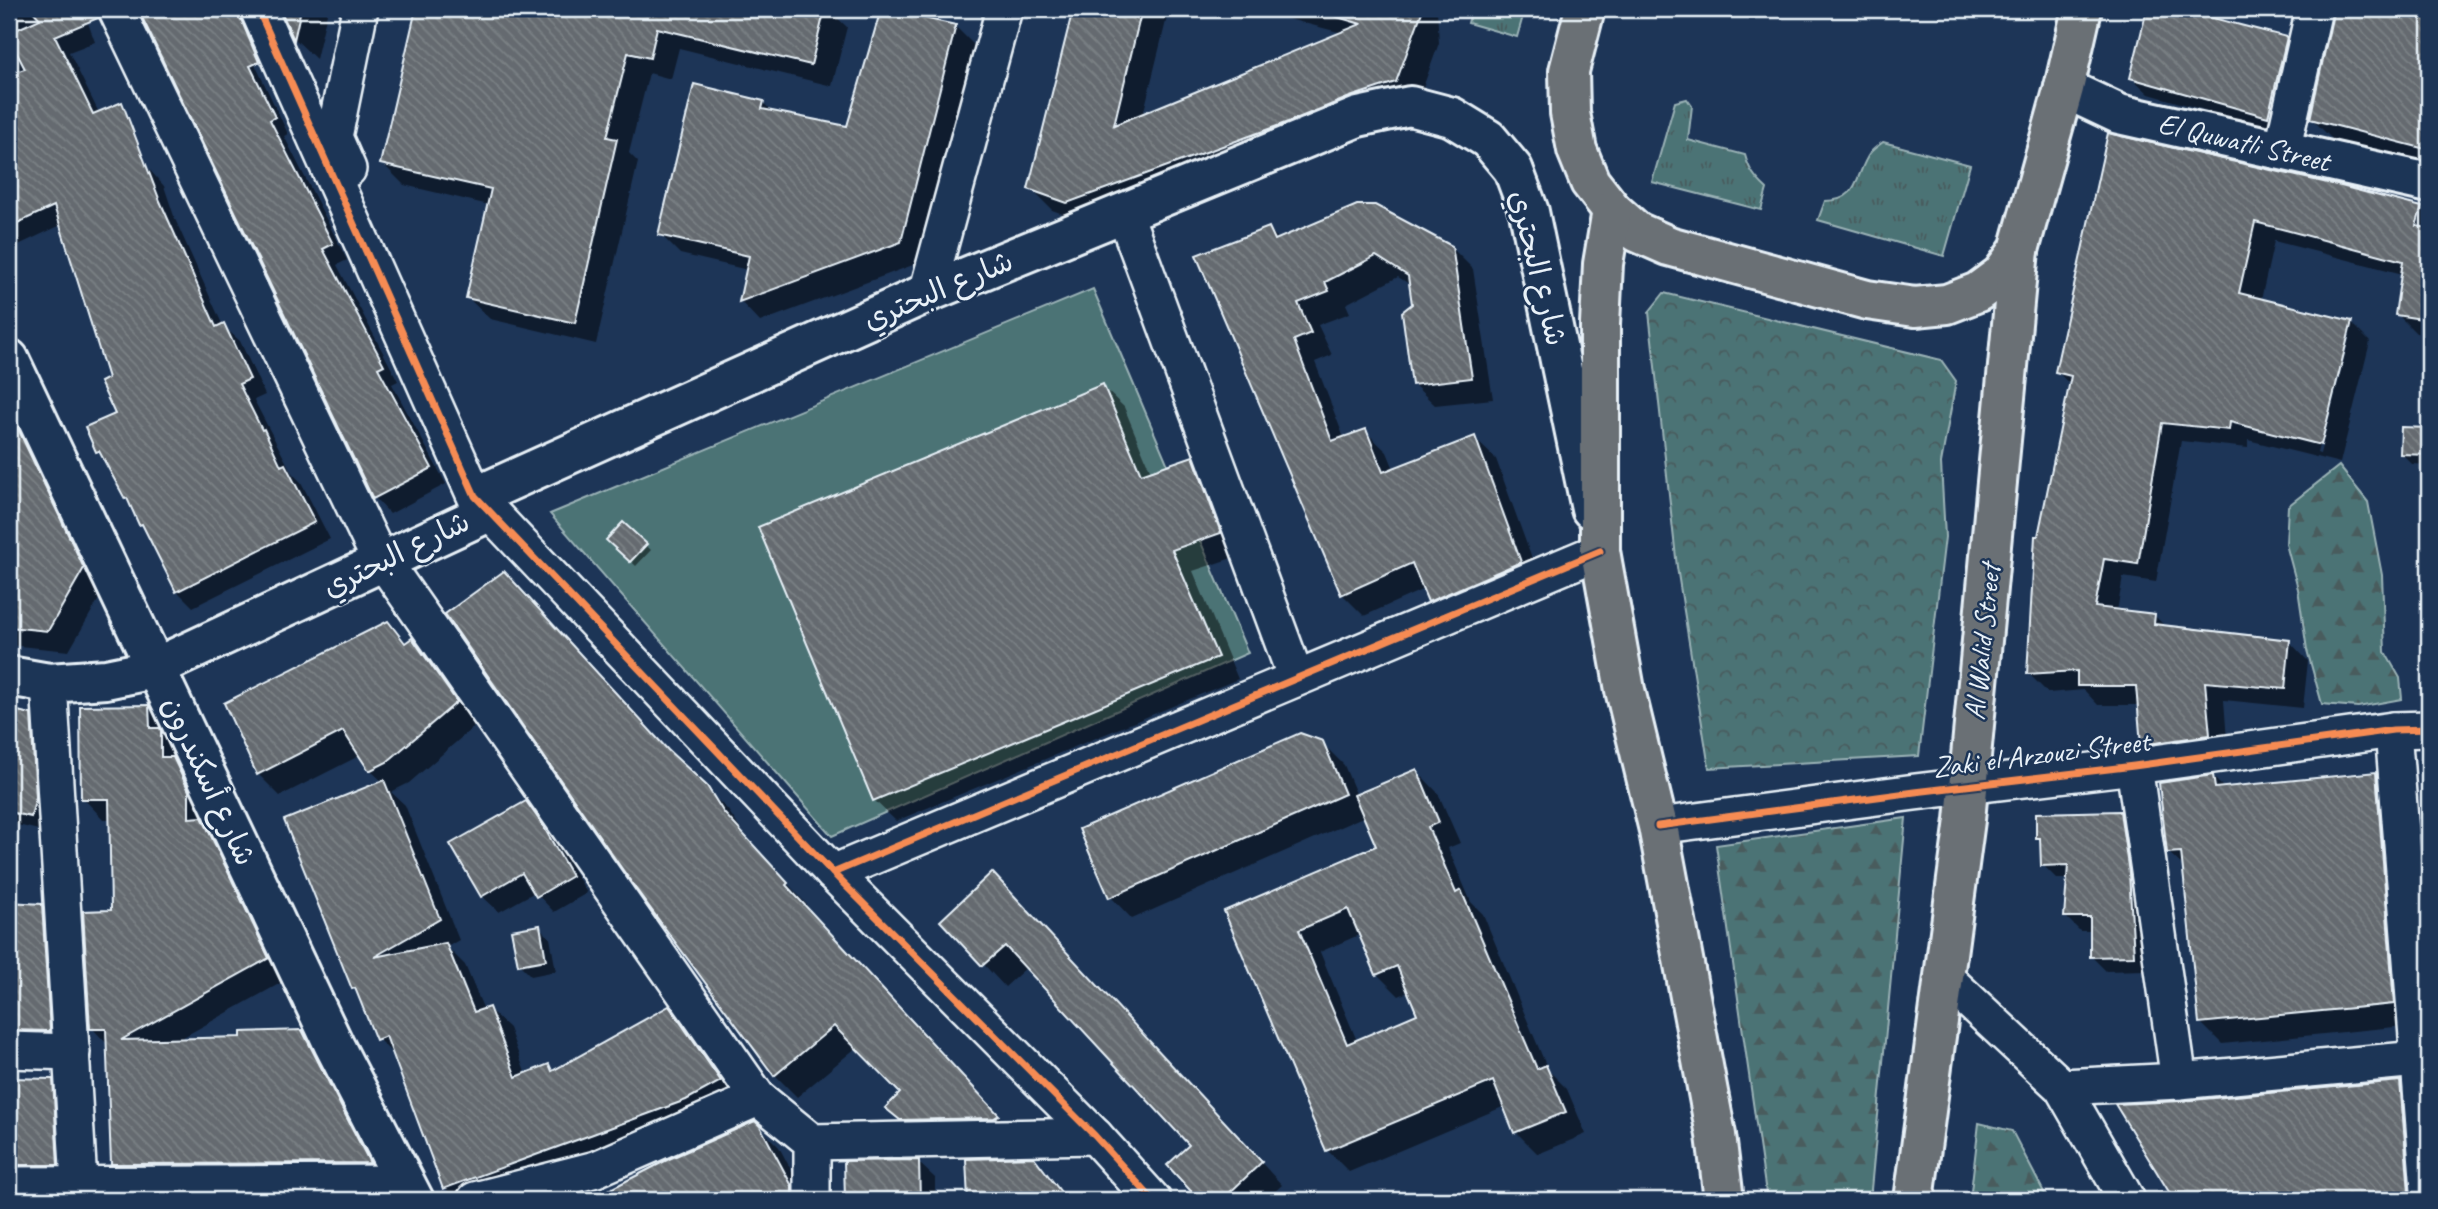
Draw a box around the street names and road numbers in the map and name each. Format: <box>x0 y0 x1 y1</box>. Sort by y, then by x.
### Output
street label: El Quwatli Street <box>2155 104 2336 181</box>
street label: شارع البحتري <box>1498 186 1576 350</box>
street label: شارع البحتري <box>857 241 1019 340</box>
street label: شارع البحتري <box>316 502 477 608</box>
street label: Al Walid Street <box>1955 558 2010 722</box>
street label: شارع أسكندرون <box>151 690 265 873</box>
street label: Zaki el Arzouzi Street <box>1930 721 2155 786</box>

